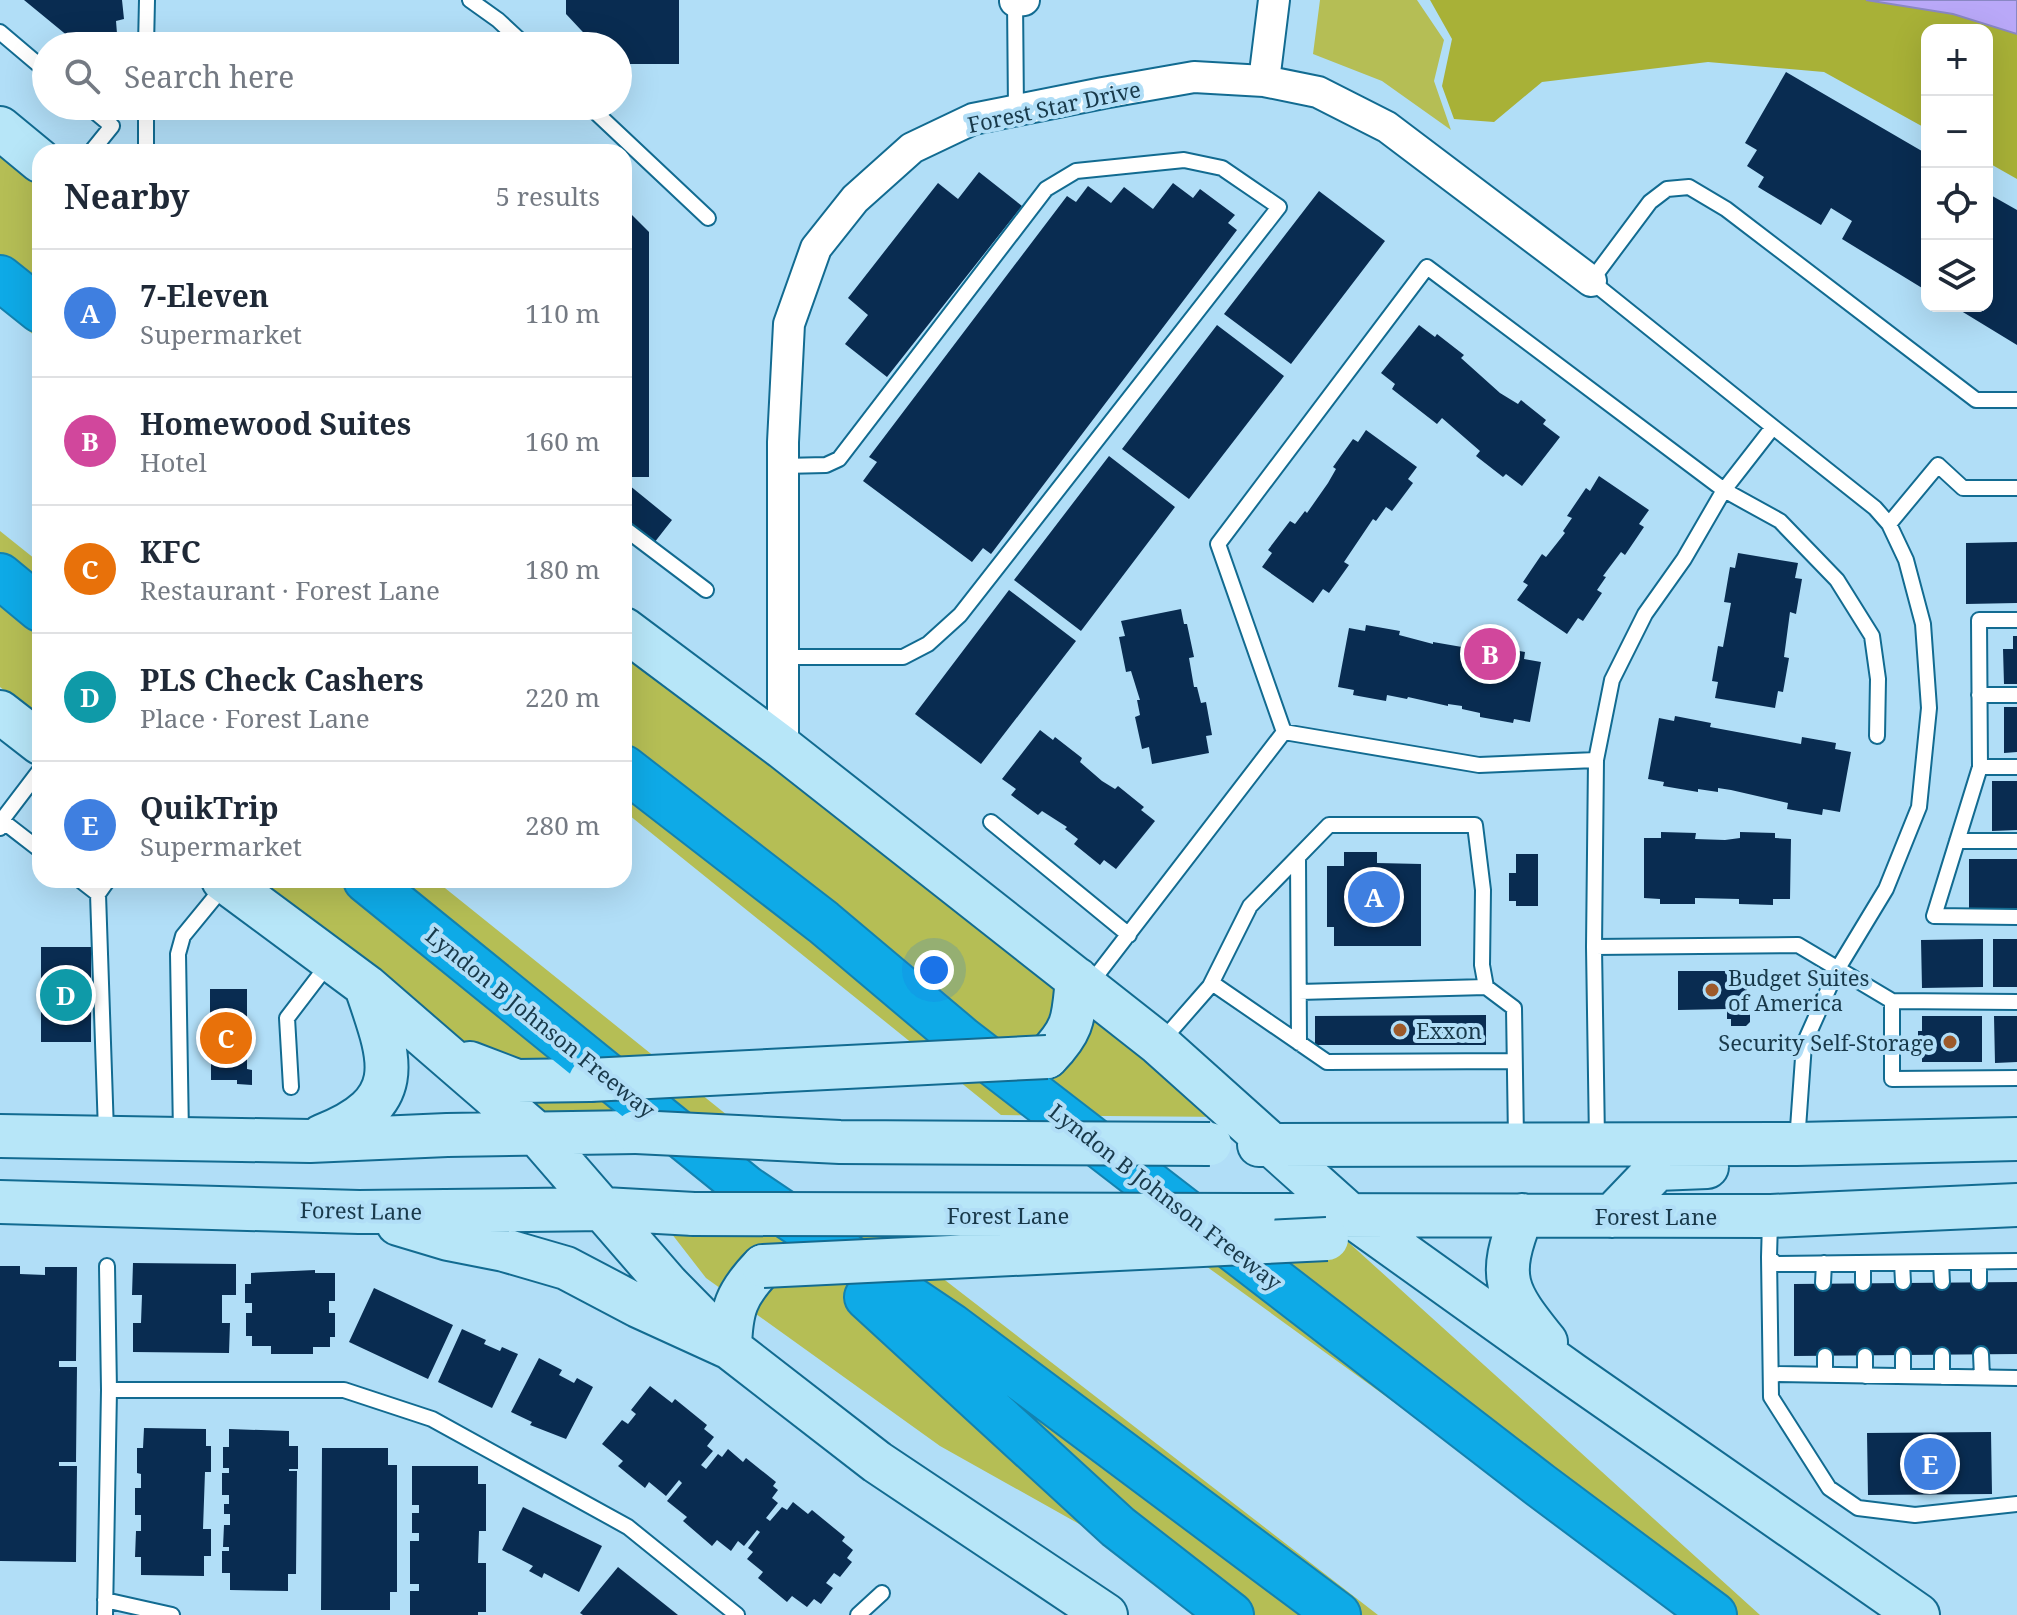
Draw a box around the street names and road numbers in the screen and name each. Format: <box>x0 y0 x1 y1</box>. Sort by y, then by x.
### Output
street label: Forest Star Drive <box>965 73 1143 139</box>
street label: Lyndon B Johnson Freeway <box>420 920 663 1124</box>
street label: Lyndon B Johnson Freeway <box>1044 1096 1289 1297</box>
street label: Forest Lane <box>300 1194 422 1226</box>
street label: Forest Lane <box>947 1200 1069 1230</box>
street label: Forest Lane <box>1595 1201 1717 1231</box>

